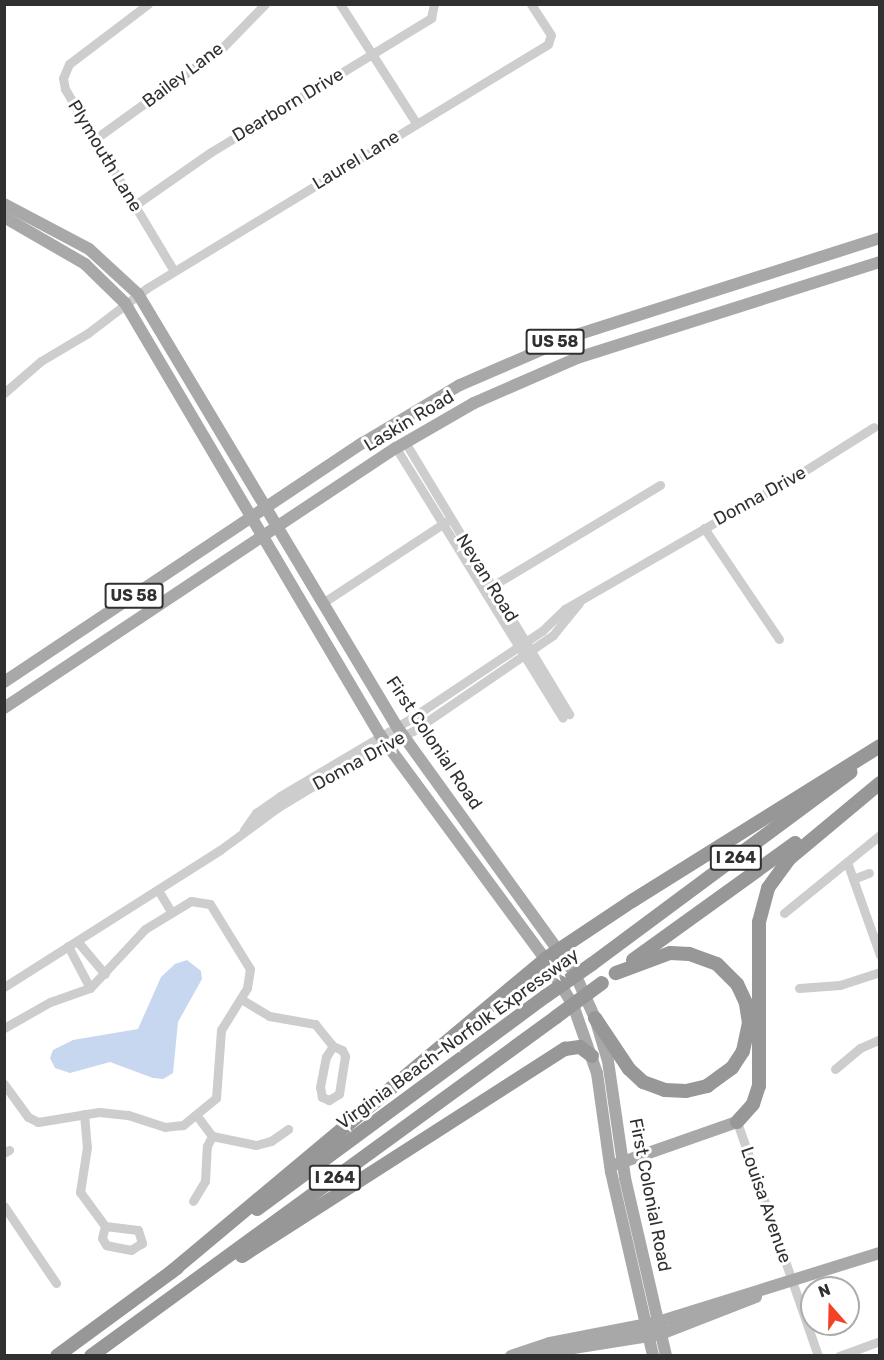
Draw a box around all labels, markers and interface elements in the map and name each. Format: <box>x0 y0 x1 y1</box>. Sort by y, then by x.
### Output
street label: Bailey Lane <box>138 38 228 112</box>
street label: Dearborn Drive <box>229 63 347 147</box>
street label: Plymouth Lane <box>63 96 147 216</box>
street label: Laurel Lane <box>309 126 403 194</box>
road number: US 58 <box>525 329 585 355</box>
street label: Laskin Road <box>360 386 458 456</box>
street label: Donna Drive <box>710 462 810 530</box>
street label: Nevan Road <box>451 530 523 626</box>
road number: US 58 <box>104 583 164 609</box>
street label: First Colonial Road <box>381 672 487 814</box>
street label: Donna Drive <box>309 727 409 795</box>
road number: I 264 <box>709 845 763 871</box>
street label: Virginia Beach-Norfolk Expressway <box>333 944 583 1134</box>
street label: First Colonial Road <box>625 1116 675 1274</box>
street label: Louisa Avenue <box>736 1144 796 1266</box>
road number: I 264 <box>308 1165 362 1191</box>
north arrow <box>800 1276 860 1336</box>
text: N <box>816 1280 833 1301</box>

